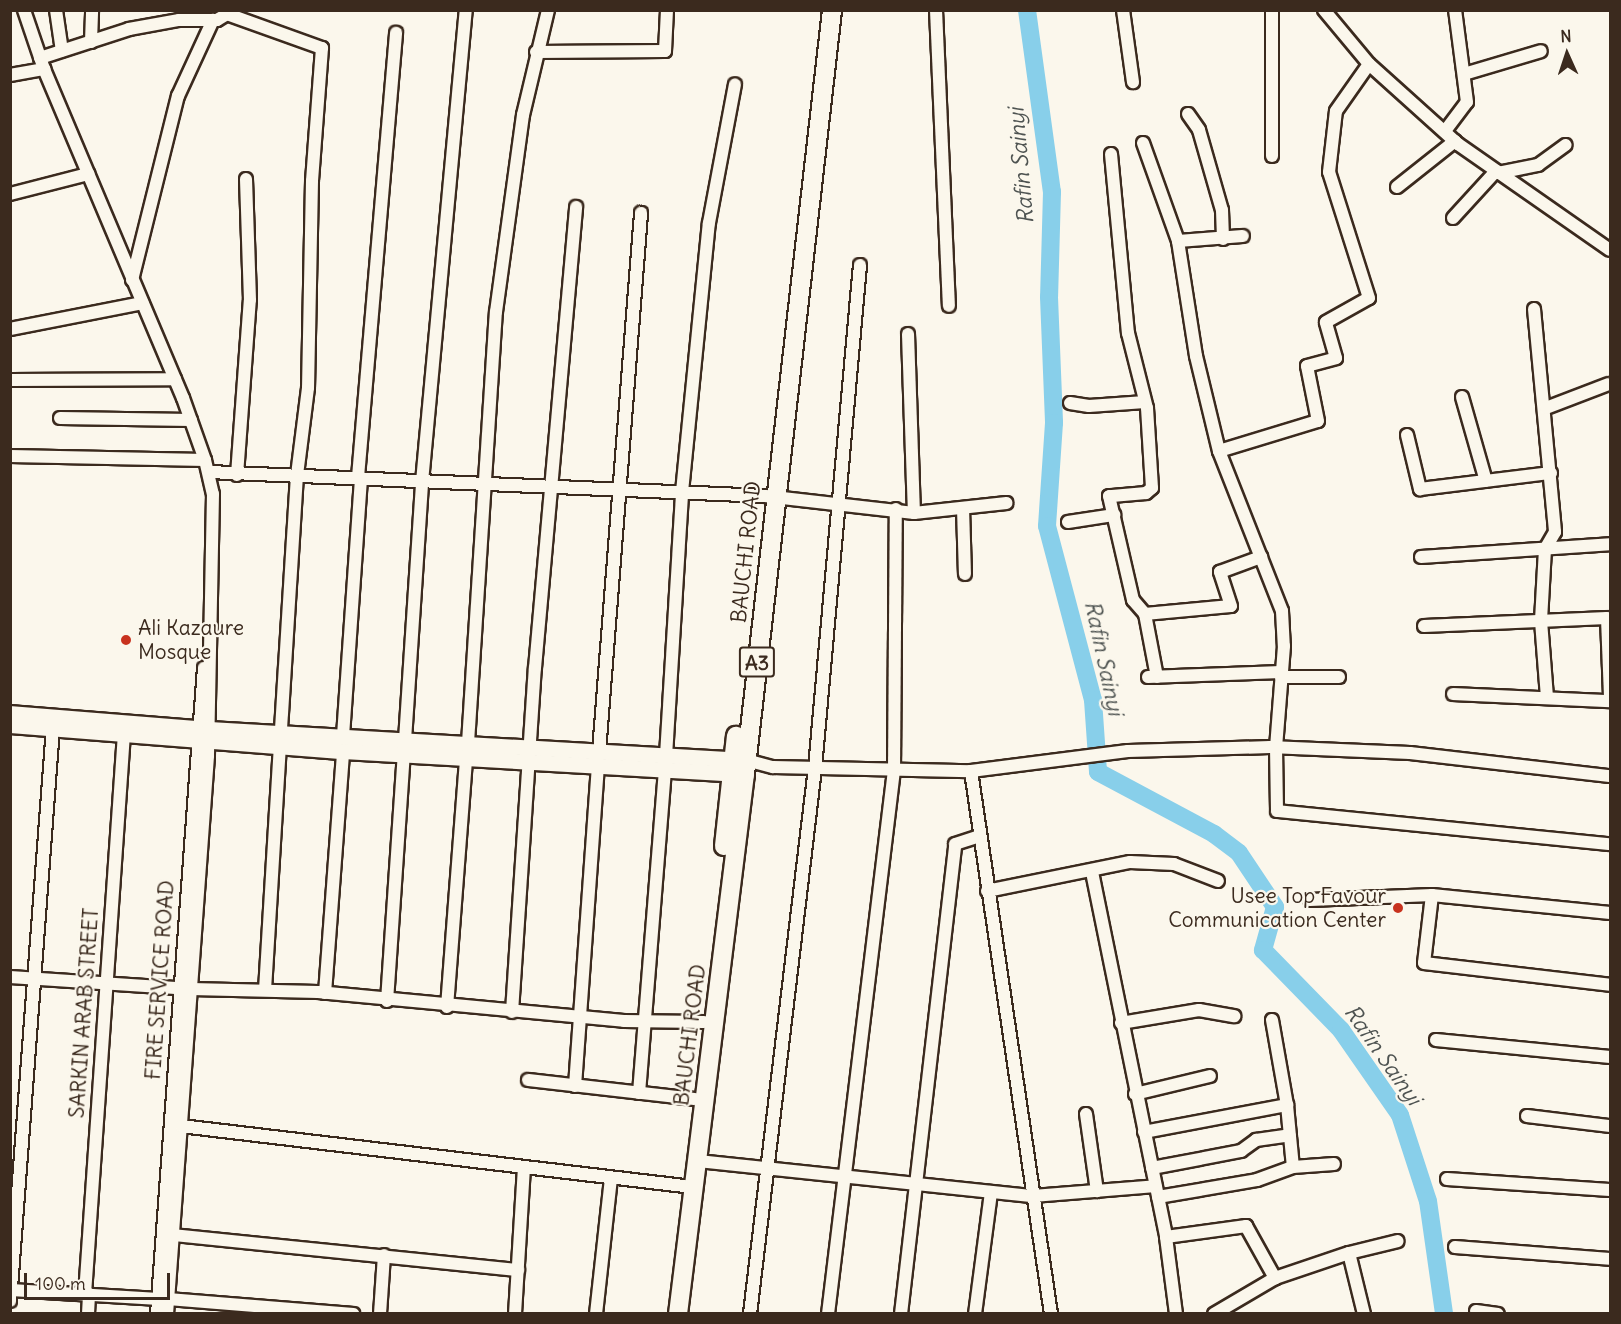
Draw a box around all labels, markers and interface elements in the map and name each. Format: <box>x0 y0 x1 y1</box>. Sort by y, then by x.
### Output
north arrow <box>1537 24 1597 84</box>
text: N <box>1560 26 1572 46</box>
water label: Rafin Sainyi <box>1003 107 1039 225</box>
street label: BAUCHI ROAD <box>726 480 766 624</box>
water label: Rafin Sainyi <box>1079 598 1129 718</box>
place label: Ali Kazaure Mosque <box>138 615 244 665</box>
marker: Ali Kazaure Mosque <box>119 633 133 647</box>
road number: A3 <box>738 645 777 679</box>
street label: FIRE SERVICE ROAD <box>140 879 180 1081</box>
place label: Usee Top Favour Communication Center <box>1168 883 1386 933</box>
marker: Usee Top Favour Communication Center <box>1391 901 1405 915</box>
street label: SARKIN ARAB STREET <box>64 907 104 1119</box>
street label: BAUCHI ROAD <box>669 963 711 1107</box>
water label: Rafin Sainyi <box>1339 1000 1427 1110</box>
scale bar <box>27 1261 172 1299</box>
text: 100 m <box>35 1272 86 1295</box>

